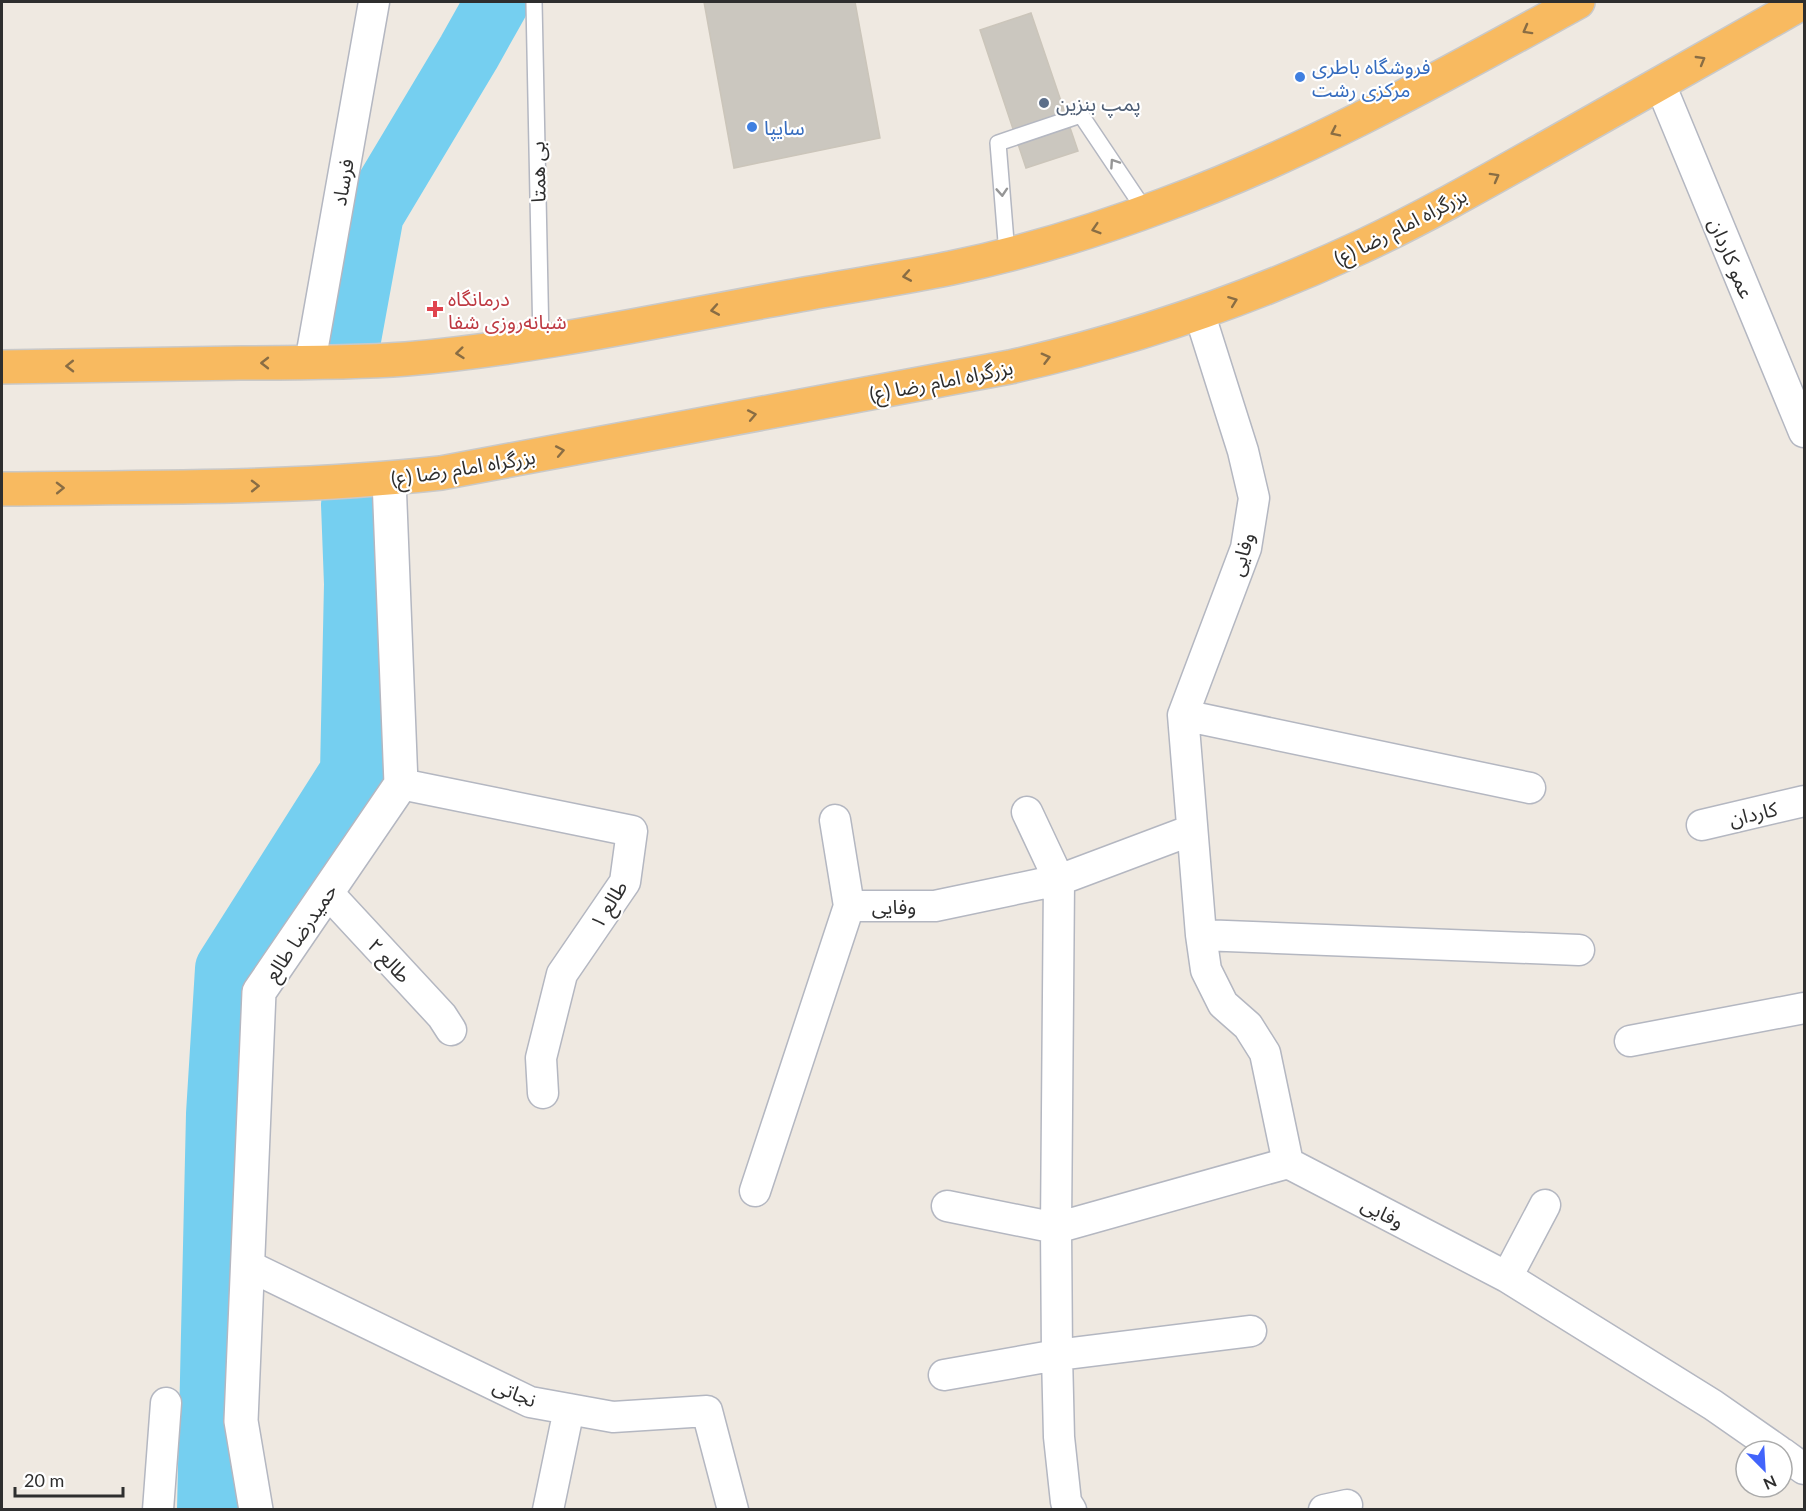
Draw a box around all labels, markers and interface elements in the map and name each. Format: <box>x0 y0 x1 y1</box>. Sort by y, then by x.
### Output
one-way arrow <box>1523 23 1533 34</box>
place label: فروشگاه باطری مرکزی رشت <box>1312 54 1431 102</box>
one-way arrow <box>1695 56 1705 68</box>
marker: فروشگاه باطری مرکزی رشت <box>1293 70 1307 84</box>
place label: پمپ بنزین <box>1056 91 1141 118</box>
marker: پمپ بنزین <box>1037 96 1051 110</box>
place label: سایپا <box>764 115 805 141</box>
marker: سایپا <box>745 120 759 134</box>
one-way arrow <box>1331 125 1342 137</box>
street label: بی همتا <box>524 141 551 203</box>
street label: فرساد <box>326 157 359 208</box>
one-way arrow <box>1110 159 1121 170</box>
one-way arrow <box>1489 173 1499 184</box>
street label: بزرگراه امام رضا (ع) <box>1330 182 1472 273</box>
one-way arrow <box>995 187 1008 196</box>
street label: عمو کاردان <box>1703 214 1760 302</box>
one-way arrow <box>1091 221 1102 234</box>
one-way arrow <box>902 269 912 282</box>
place label: درمانگاه شبانه‌روزی شفا <box>448 286 567 334</box>
one-way arrow <box>1227 295 1237 308</box>
marker: درمانگاه شبانه‌روزی شفا <box>426 300 444 318</box>
one-way arrow <box>711 304 720 316</box>
one-way arrow <box>455 346 464 359</box>
one-way arrow <box>1041 353 1051 366</box>
street label: بزرگراه امام رضا (ع) <box>867 354 1016 410</box>
one-way arrow <box>261 357 270 369</box>
one-way arrow <box>66 360 75 372</box>
one-way arrow <box>747 409 757 422</box>
street label: بزرگراه امام رضا (ع) <box>389 444 538 494</box>
one-way arrow <box>555 445 565 458</box>
one-way arrow <box>250 480 259 492</box>
one-way arrow <box>55 482 64 495</box>
street label: وفایی <box>1223 529 1260 579</box>
street label: کاردان <box>1727 796 1780 831</box>
street label: طالع ۱ <box>584 876 635 934</box>
street label: حمیدرضا طالع <box>259 879 345 988</box>
street label: وفایی <box>872 894 916 919</box>
street label: طالع ۲ <box>361 933 416 990</box>
street label: وفایی <box>1357 1191 1408 1234</box>
street label: نجاتی <box>489 1373 540 1412</box>
north arrow <box>1734 1439 1794 1499</box>
scale bar <box>15 1460 123 1498</box>
text: 20 m <box>24 1469 64 1491</box>
text: N <box>1761 1472 1780 1494</box>

